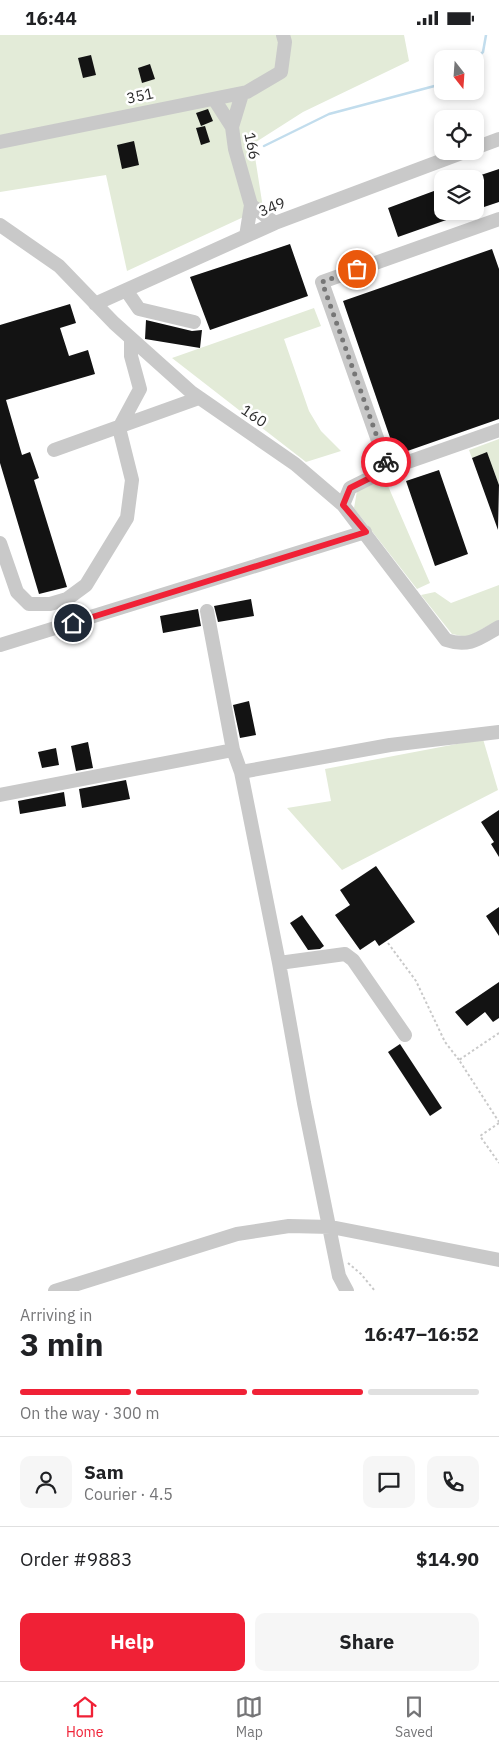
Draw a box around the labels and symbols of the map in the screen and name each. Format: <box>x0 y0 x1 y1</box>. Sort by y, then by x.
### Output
north arrow <box>434 50 484 100</box>
street label: 351 <box>125 83 155 108</box>
street label: 166 <box>240 131 265 161</box>
street label: 349 <box>256 193 288 220</box>
pin <box>336 248 378 290</box>
street label: 160 <box>238 400 271 431</box>
courier <box>361 437 411 487</box>
pin <box>52 602 94 644</box>

